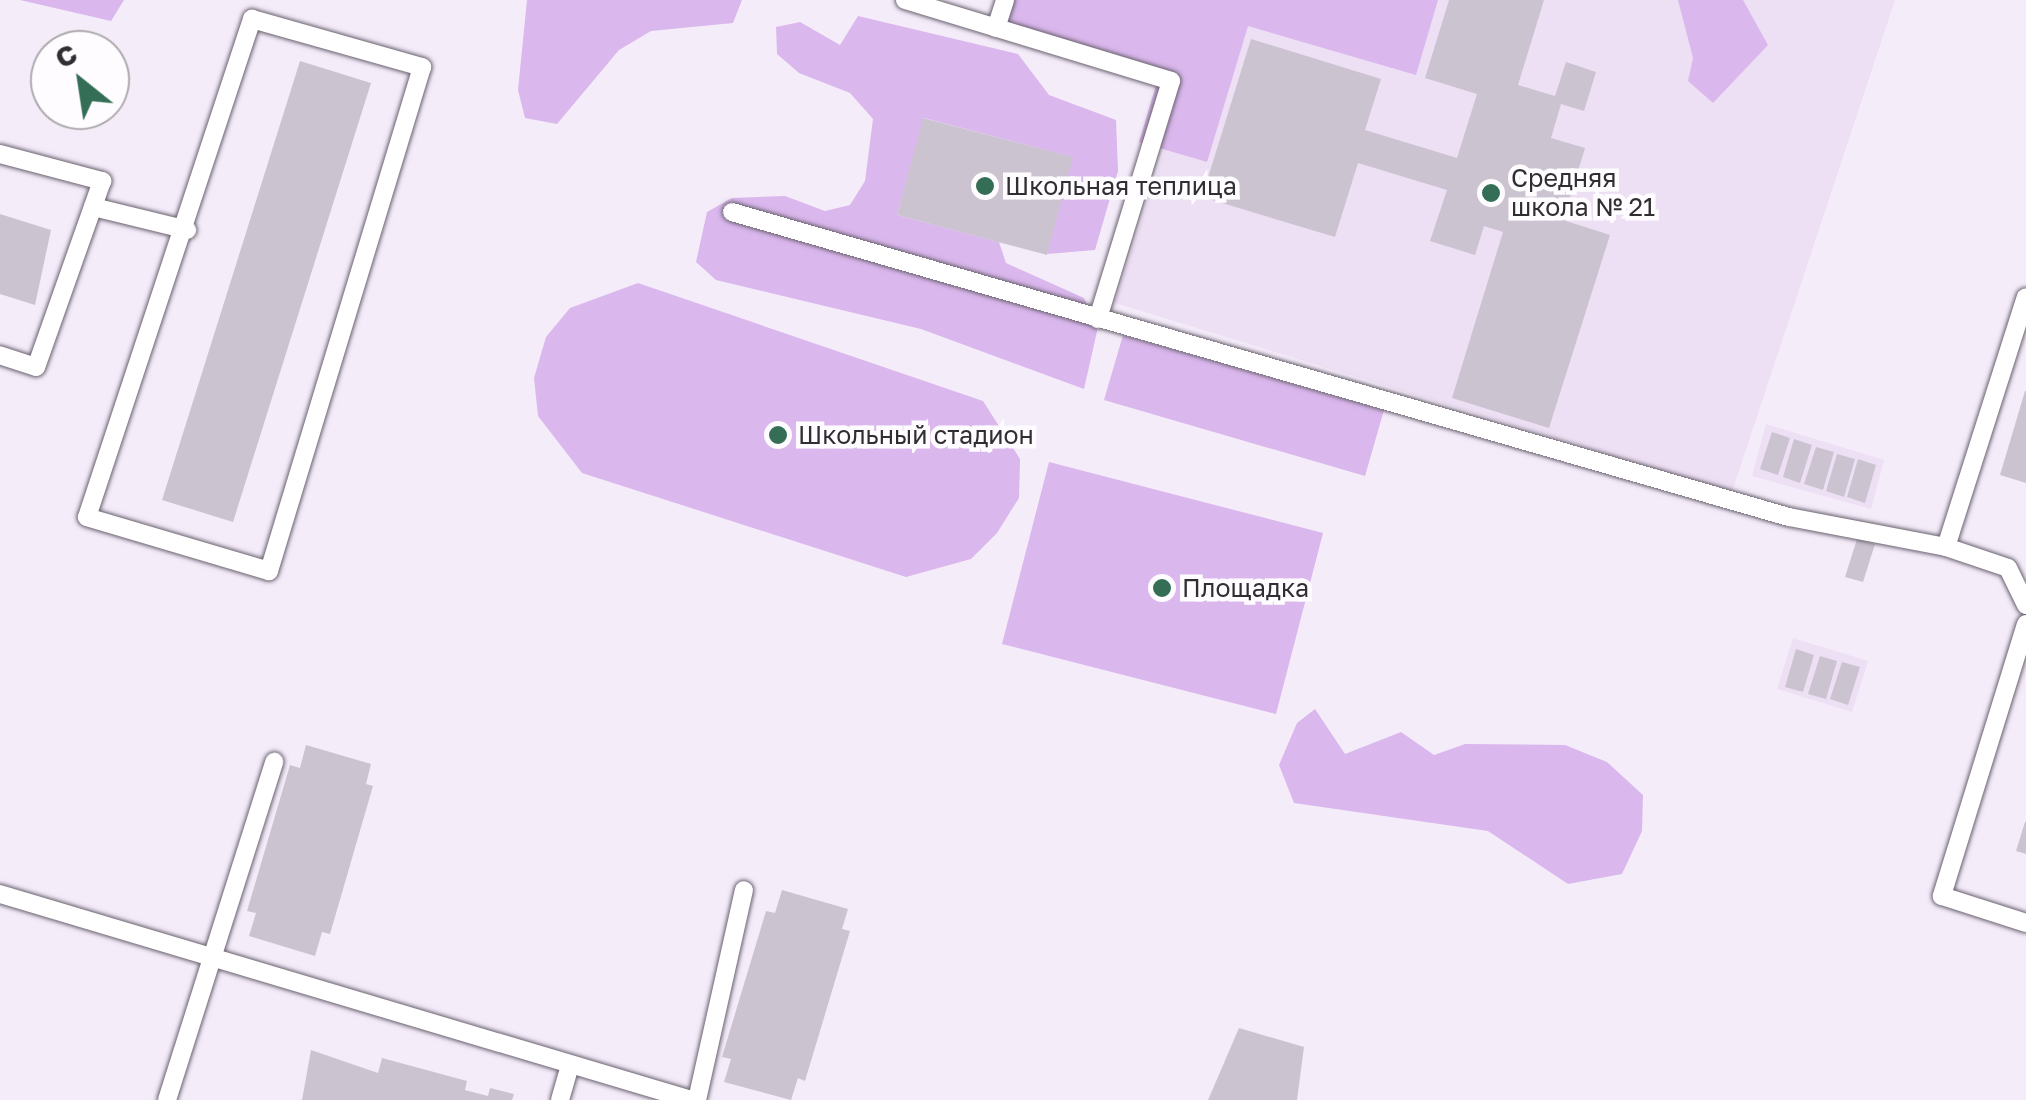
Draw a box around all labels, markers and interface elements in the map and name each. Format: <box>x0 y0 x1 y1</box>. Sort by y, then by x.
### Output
north arrow <box>30 30 130 130</box>
text: С <box>49 36 83 75</box>
place label: Средняя школа № 21 <box>1511 164 1655 223</box>
place label: Школьная теплица <box>1005 171 1237 201</box>
marker: Школьная теплица <box>974 175 996 197</box>
marker: Средняя школа № 21 <box>1480 182 1502 204</box>
place label: Школьный стадион <box>798 420 1034 450</box>
marker: Школьный стадион <box>767 424 789 446</box>
place label: Площадка <box>1182 573 1309 603</box>
marker: Площадка <box>1151 577 1173 599</box>

